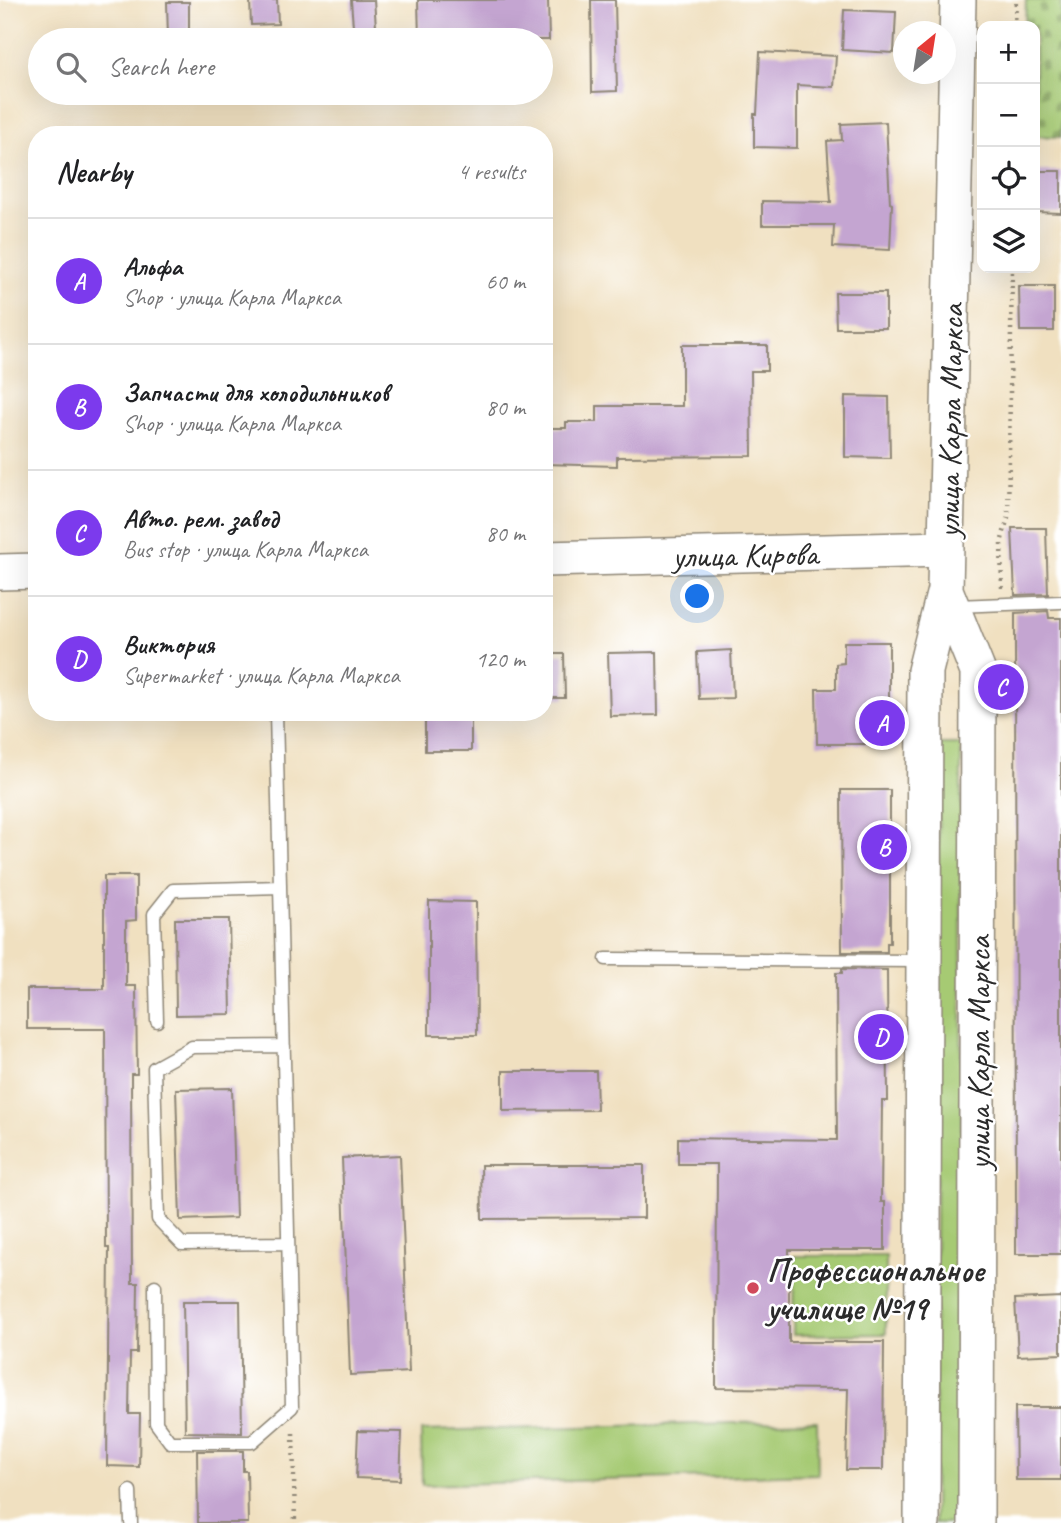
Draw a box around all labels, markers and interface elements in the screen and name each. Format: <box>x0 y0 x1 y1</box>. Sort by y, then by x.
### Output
north arrow <box>893 21 956 84</box>
map controls <box>977 21 1040 273</box>
button: + <box>977 21 1040 84</box>
search box <box>28 28 553 105</box>
icon: search <box>52 48 90 86</box>
text: Search here <box>108 50 214 83</box>
button: − <box>977 84 1040 147</box>
button: locate <box>977 147 1040 210</box>
text: Nearby <box>56 153 132 191</box>
text: 4 results <box>458 157 525 186</box>
button: layers <box>977 210 1040 273</box>
text: Альфа <box>123 250 182 283</box>
text: A <box>73 267 85 296</box>
text: 60 m <box>486 267 525 296</box>
text: Shop · улица Карла Маркса <box>123 283 341 312</box>
street label: улица Карла Маркса <box>927 301 973 540</box>
text: Запчасти для холодильников <box>123 376 389 409</box>
text: B <box>73 393 85 422</box>
text: 80 m <box>486 393 525 422</box>
text: Shop · улица Карла Маркса <box>123 409 341 438</box>
text: Авто. рем. завод <box>123 502 278 535</box>
text: C <box>74 519 84 548</box>
text: 80 m <box>486 519 525 548</box>
street label: улица Кирова <box>670 533 821 577</box>
text: Bus stop · улица Карла Маркса <box>123 535 368 564</box>
your location <box>680 579 714 613</box>
text: Виктория <box>123 628 214 661</box>
text: D <box>72 645 86 674</box>
text: 120 m <box>476 645 525 674</box>
text: Supermarket · улица Карла Маркса <box>123 661 399 690</box>
pin: C <box>978 661 1024 713</box>
pin: A <box>859 697 905 749</box>
pin: B <box>861 821 907 873</box>
street label: улица Карла Маркса <box>958 933 1000 1172</box>
pin: D <box>858 1011 904 1063</box>
place label: Профессиональное училище №19 <box>764 1249 986 1329</box>
marker: Профессиональное училище №19 <box>745 1280 761 1296</box>

